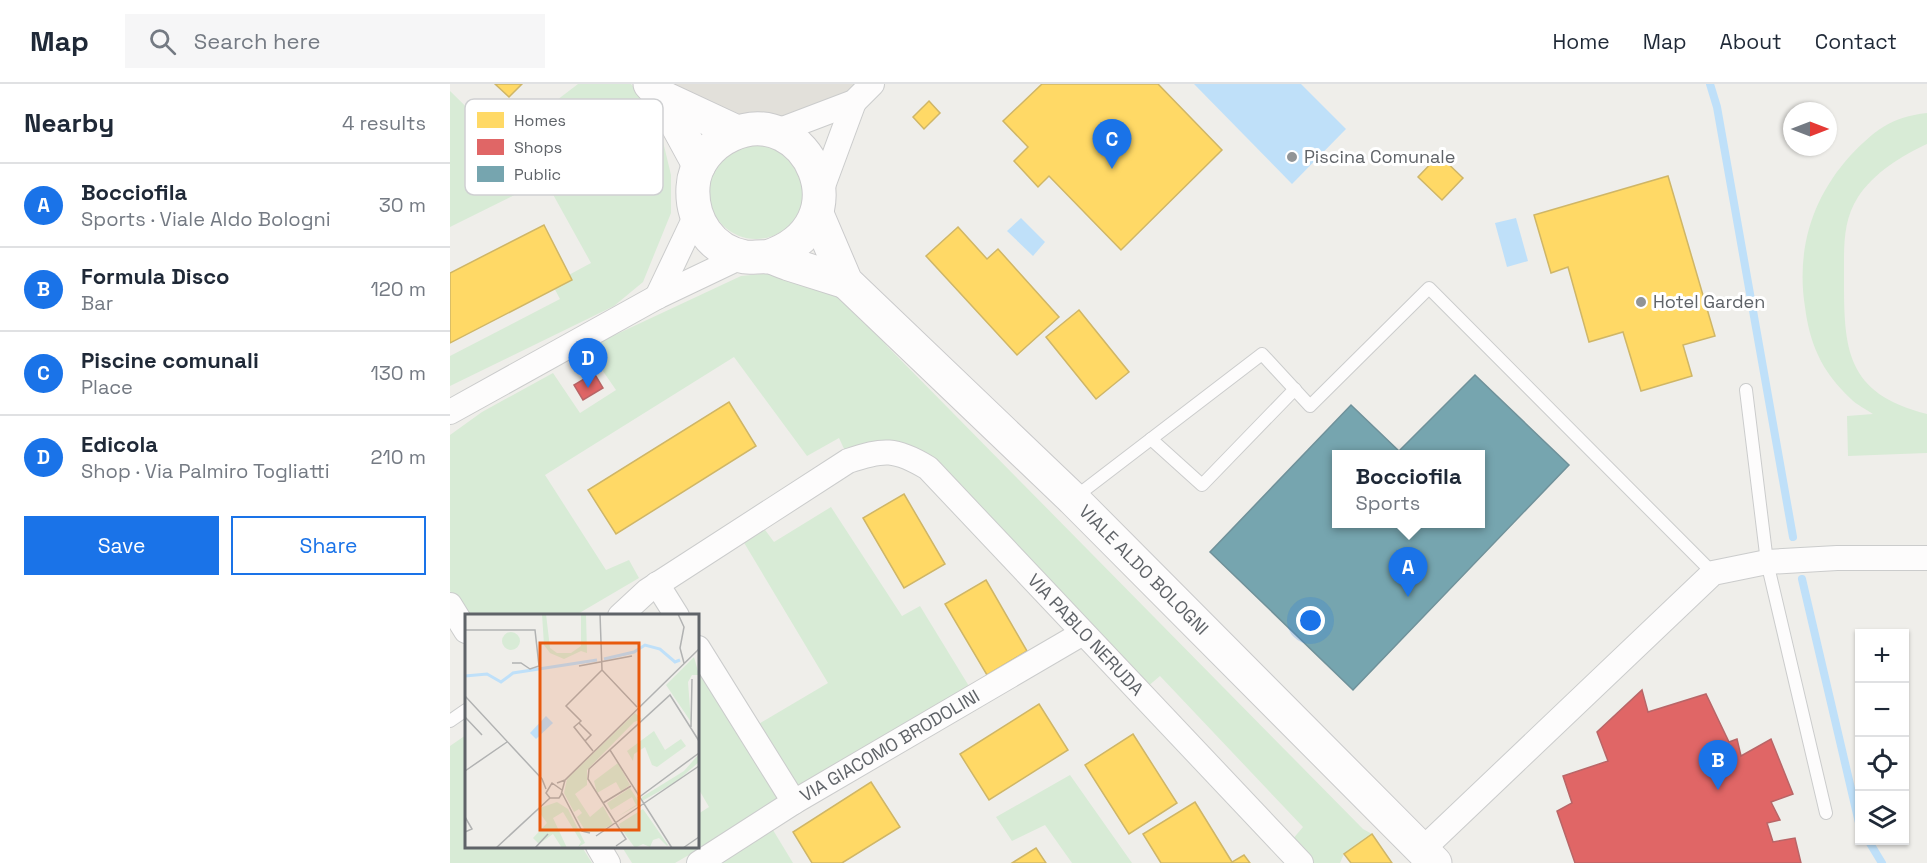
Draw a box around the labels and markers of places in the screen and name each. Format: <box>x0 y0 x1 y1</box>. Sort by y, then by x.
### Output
pin: C <box>1092 120 1132 169</box>
place label: Piscina Comunale <box>1304 145 1455 168</box>
marker: Piscina Comunale <box>1285 150 1299 164</box>
place label: Hotel Garden <box>1653 290 1765 313</box>
marker: Hotel Garden <box>1634 295 1648 309</box>
pin: D <box>568 338 608 388</box>
pin: A <box>1388 548 1428 597</box>
pin: B <box>1698 740 1738 790</box>

